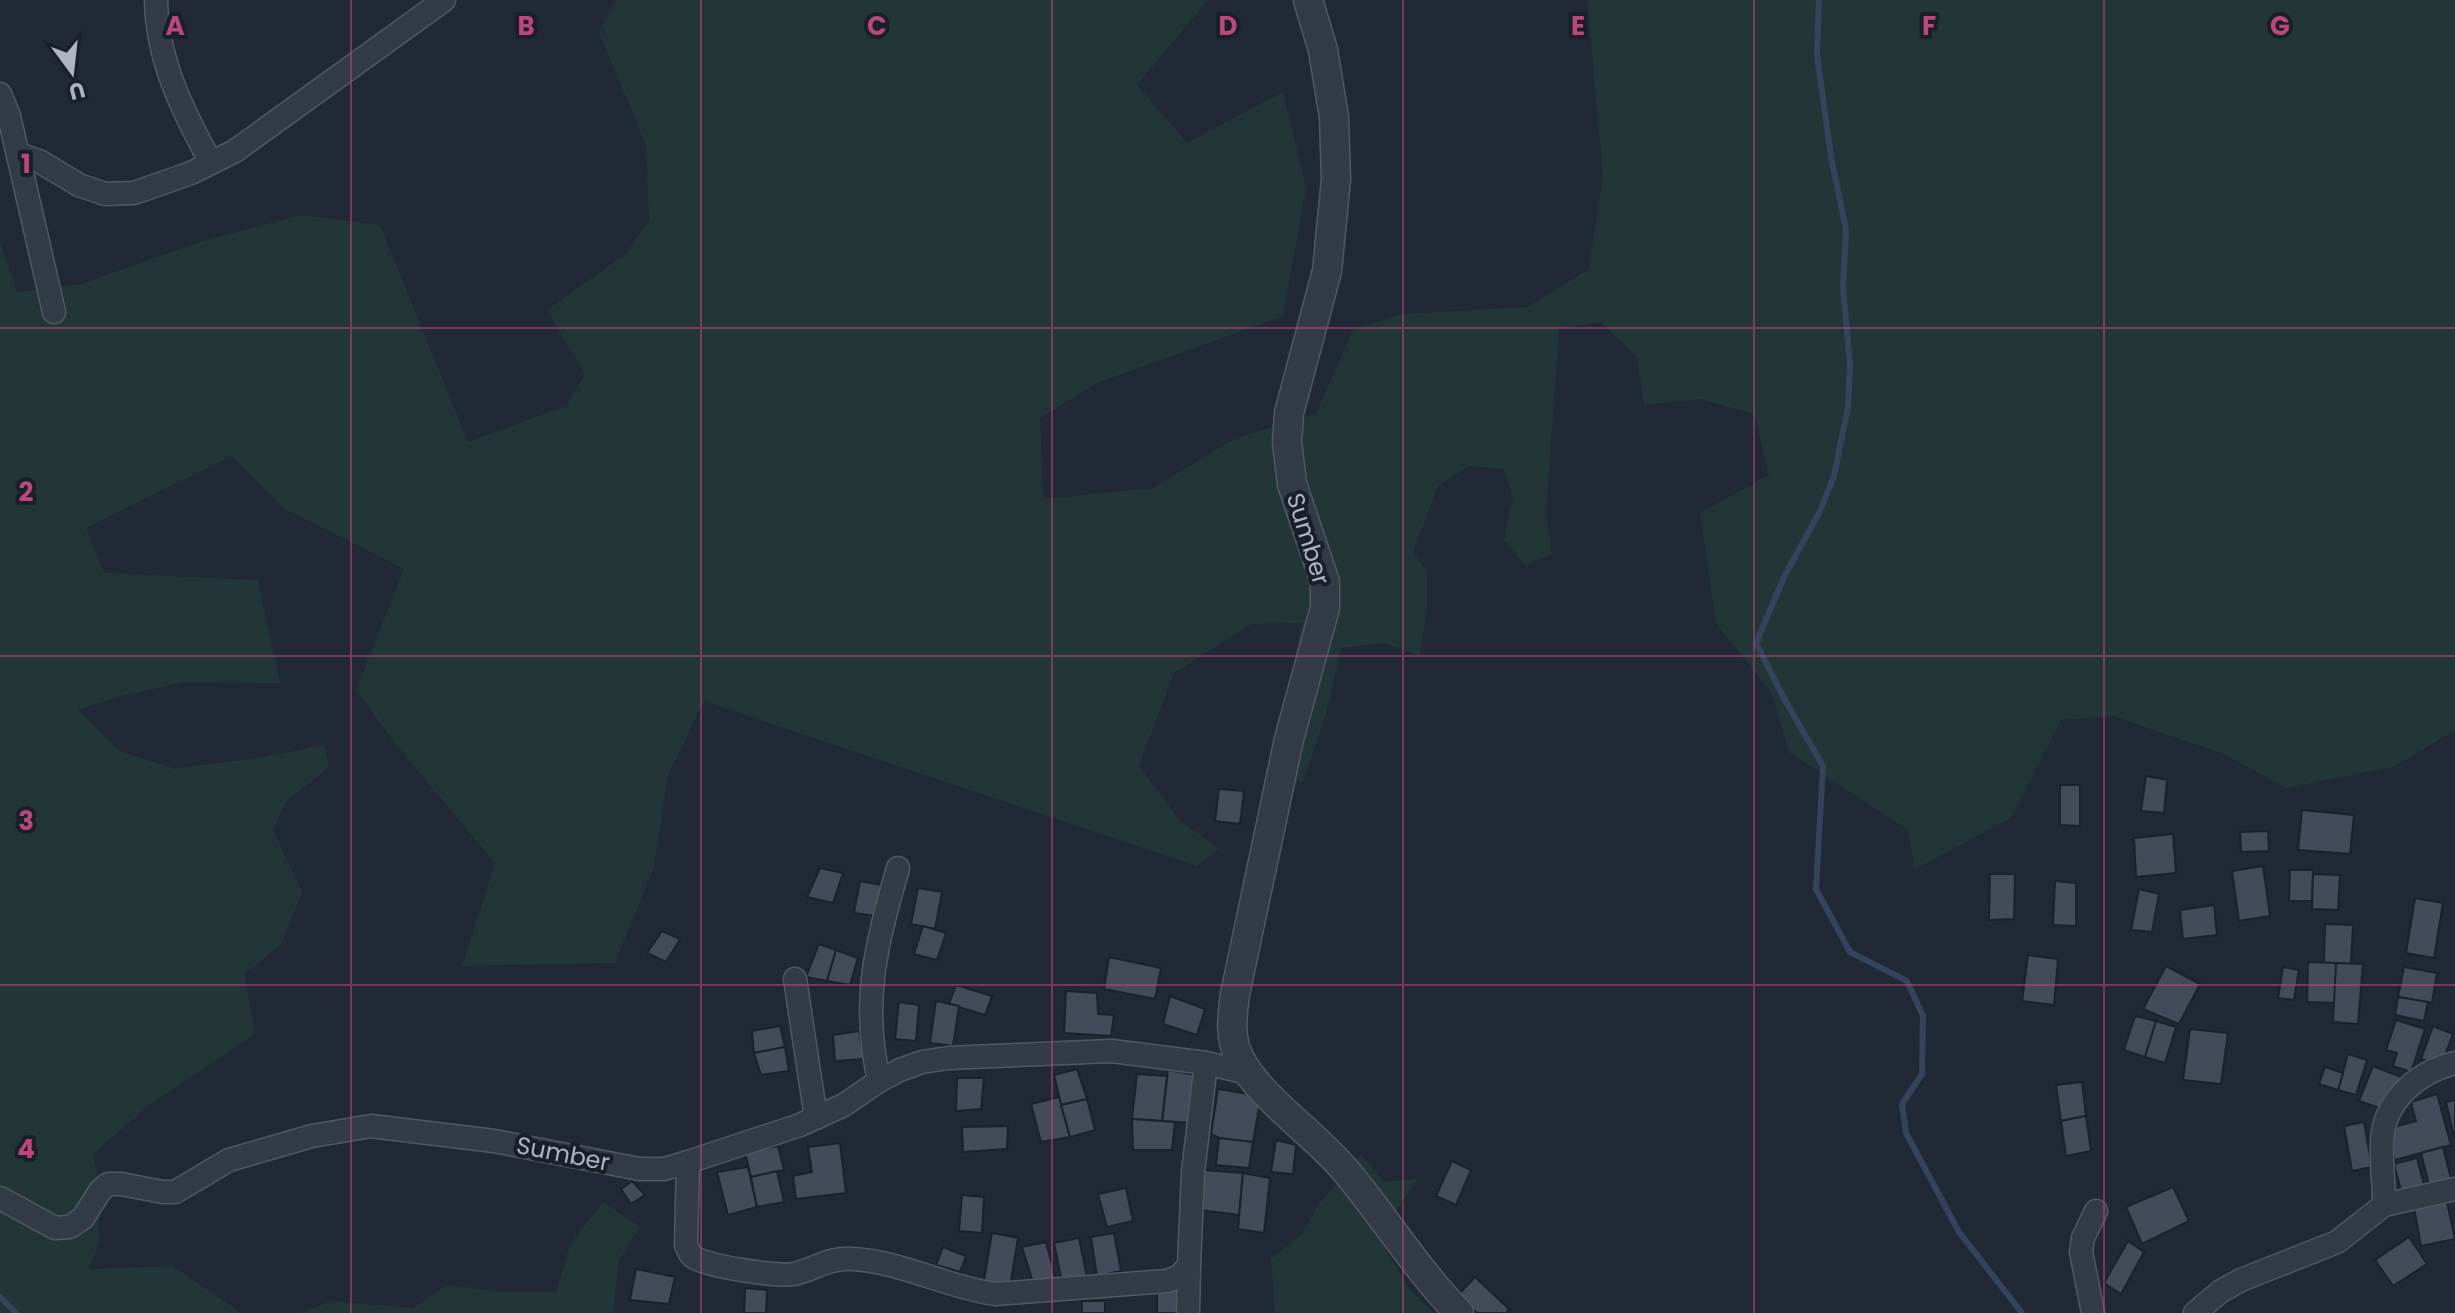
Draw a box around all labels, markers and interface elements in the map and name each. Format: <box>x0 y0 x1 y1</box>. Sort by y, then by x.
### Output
text: A <box>165 8 185 44</box>
text: B <box>517 8 535 44</box>
text: C <box>867 8 887 44</box>
text: D <box>1219 8 1238 44</box>
text: E <box>1571 8 1585 44</box>
text: F <box>1922 8 1936 44</box>
text: G <box>2270 8 2290 44</box>
north arrow <box>32 32 112 112</box>
text: U <box>66 74 89 108</box>
text: 1 <box>21 146 31 182</box>
text: 2 <box>19 474 34 510</box>
street label: Sumber <box>1279 489 1338 589</box>
text: 3 <box>18 803 34 839</box>
street label: Sumber <box>514 1128 613 1179</box>
text: 4 <box>17 1131 35 1167</box>

